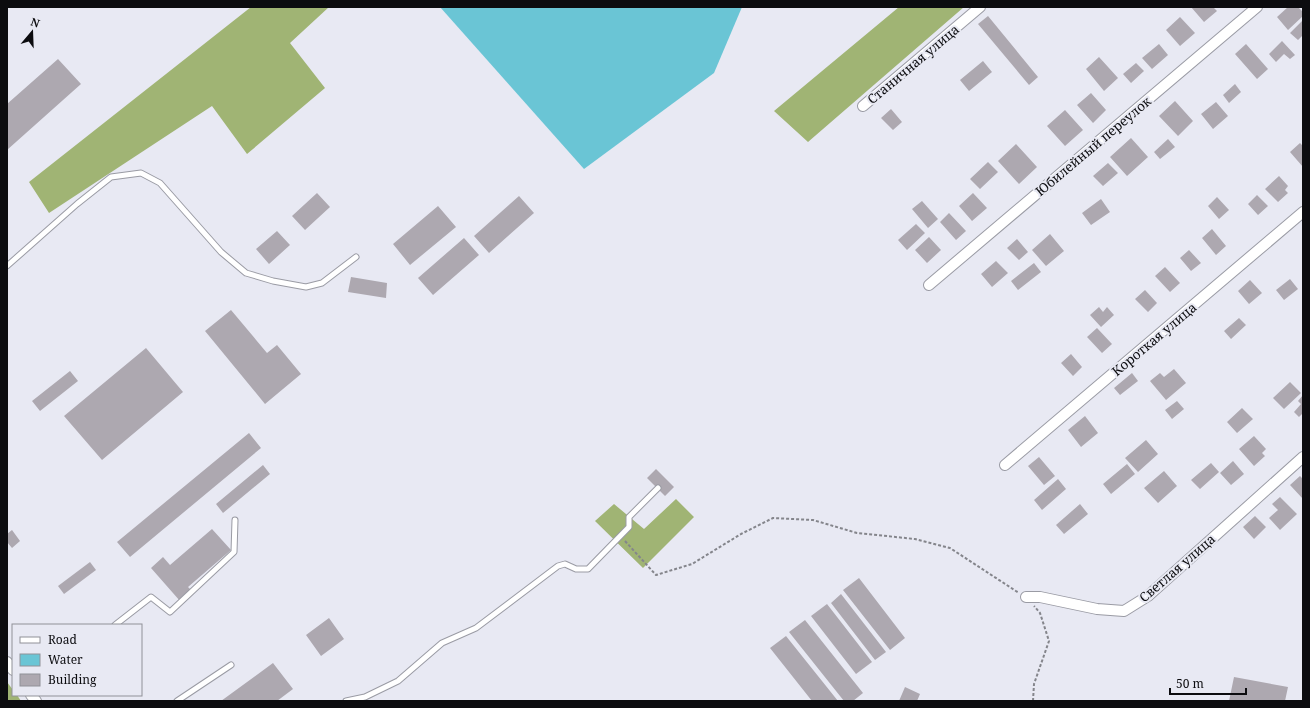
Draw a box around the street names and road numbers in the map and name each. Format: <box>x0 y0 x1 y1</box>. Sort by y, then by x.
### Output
street label: Станичная улица <box>863 20 963 108</box>
street label: Юбилейный переулок <box>1031 92 1155 200</box>
street label: Короткая улица <box>1108 298 1200 380</box>
street label: Светлая улица <box>1135 530 1219 606</box>

